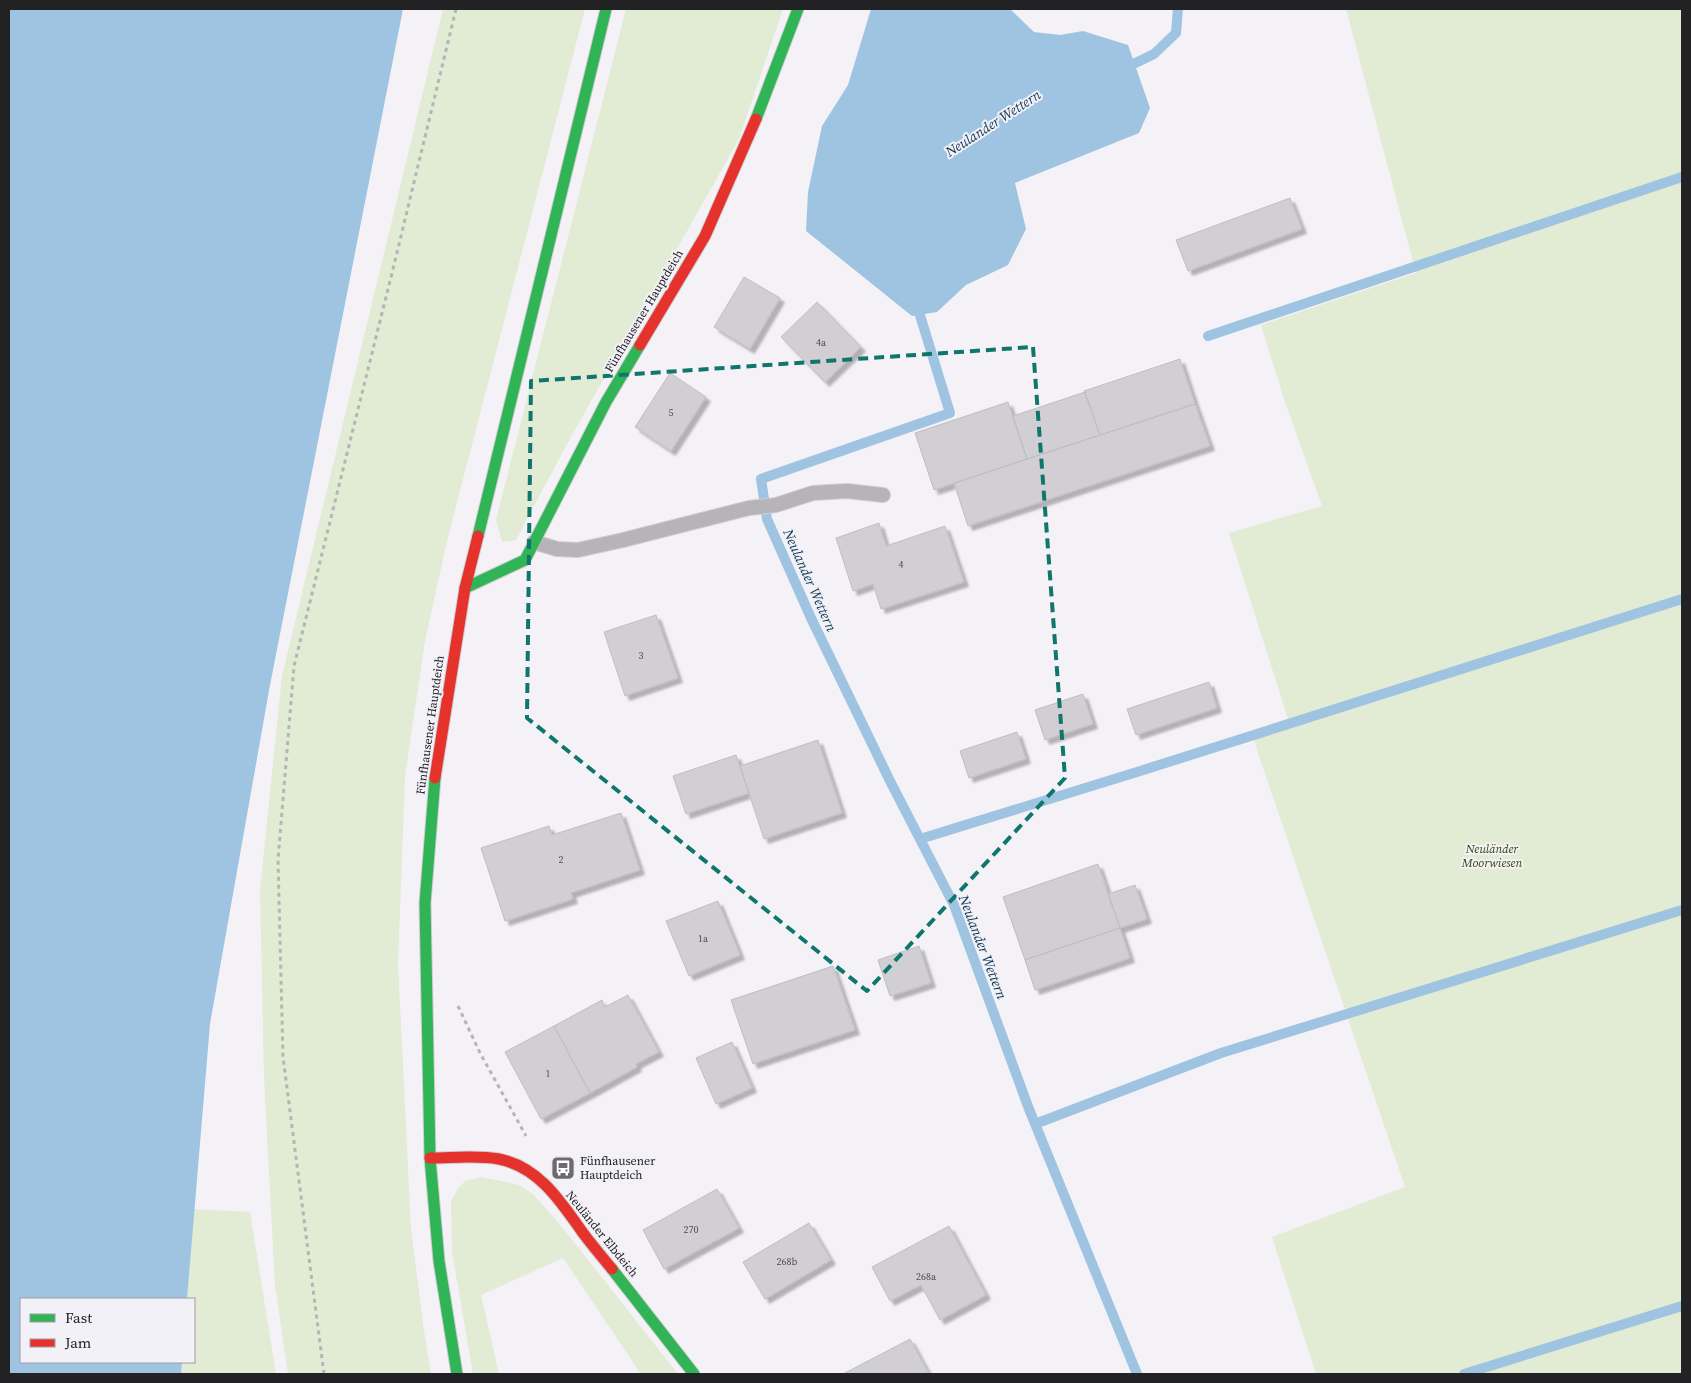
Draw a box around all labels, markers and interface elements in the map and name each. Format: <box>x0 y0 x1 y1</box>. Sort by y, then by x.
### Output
water label: Neulander Wettern <box>940 85 1045 162</box>
street label: Fünfhausener Hauptdeich <box>601 247 687 375</box>
house number: 4a <box>816 336 827 349</box>
house number: 5 <box>669 406 674 419</box>
water label: Neulander Wettern <box>778 525 842 635</box>
house number: 4 <box>899 558 904 571</box>
house number: 3 <box>639 649 644 662</box>
street label: Fünfhausener Hauptdeich <box>412 654 448 796</box>
park label: Neuländer Moorwiesen <box>1461 841 1523 871</box>
house number: 2 <box>559 853 564 866</box>
water label: Neulander Wettern <box>954 891 1012 1002</box>
house number: 1a <box>698 932 709 945</box>
house number: 1 <box>546 1067 551 1080</box>
place label: Fünfhausener Hauptdeich <box>580 1153 655 1183</box>
bus stop icon: Fünfhausener Hauptdeich <box>550 1155 576 1181</box>
street label: Neuländer Elbdeich <box>562 1188 642 1280</box>
house number: 270 <box>684 1223 699 1236</box>
house number: 268b <box>777 1255 798 1268</box>
house number: 268a <box>916 1270 937 1283</box>
legend <box>20 1298 195 1363</box>
text: Fast <box>65 1307 92 1328</box>
text: Jam <box>64 1332 92 1353</box>

